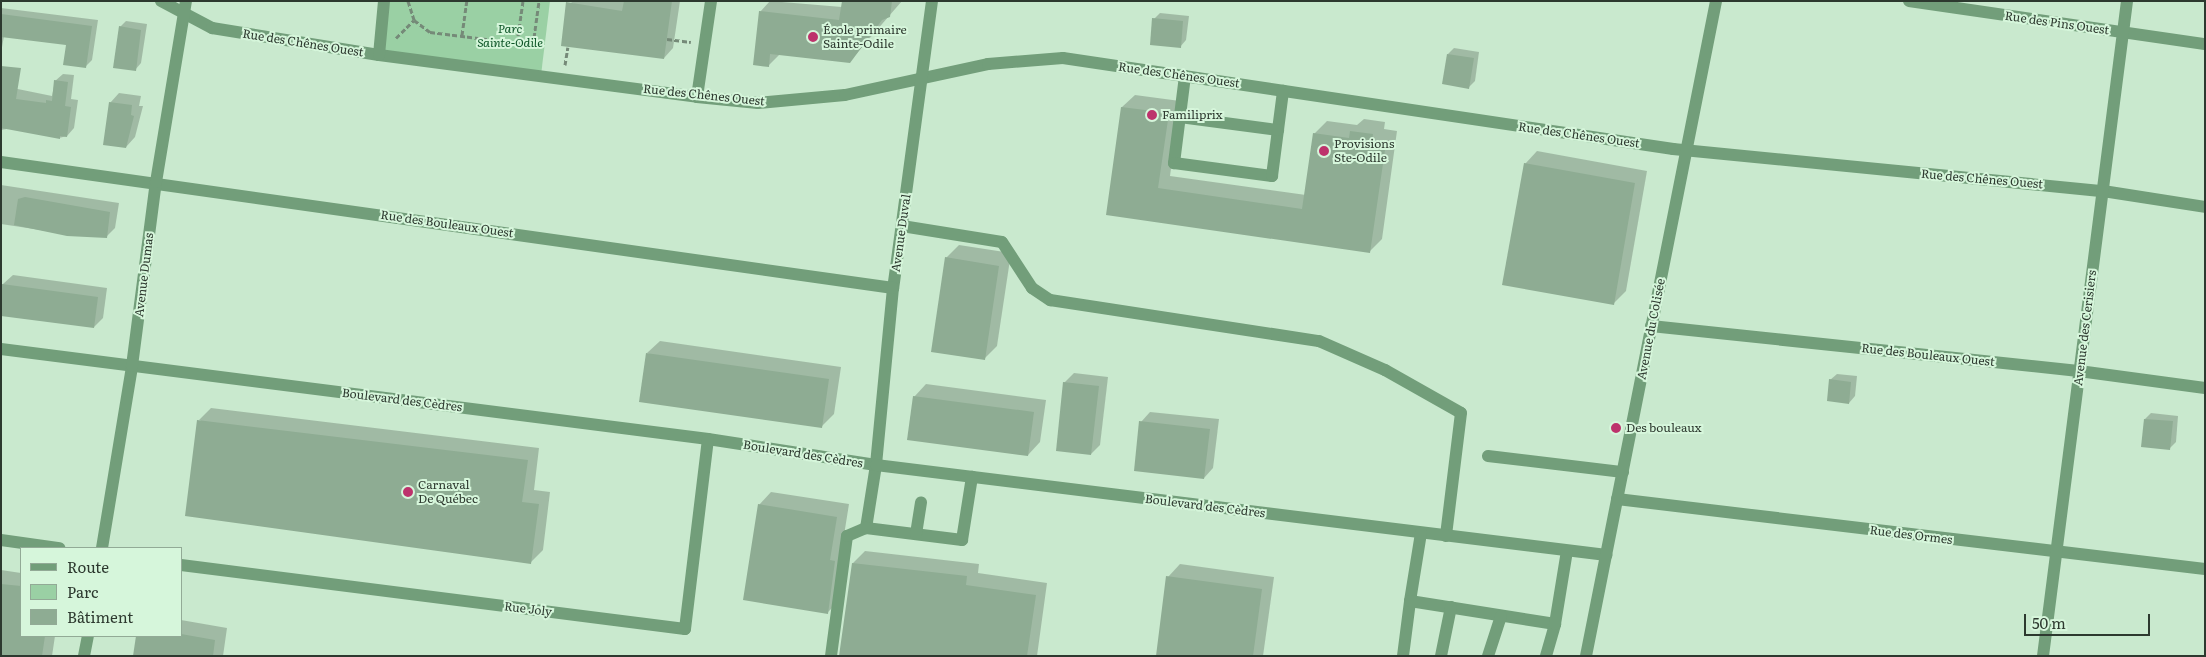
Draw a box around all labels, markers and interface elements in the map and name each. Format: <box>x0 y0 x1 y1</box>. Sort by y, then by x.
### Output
street label: Rue des Pins Ouest <box>2004 9 2110 37</box>
park label: Parc Sainte-Odile <box>477 22 543 50</box>
place label: École primaire Sainte-Odile <box>823 23 907 51</box>
street label: Rue des Chênes Ouest <box>241 26 365 60</box>
marker: École primaire Sainte-Odile <box>807 31 819 43</box>
street label: Rue des Chênes Ouest <box>1117 59 1241 91</box>
street label: Rue des Chênes Ouest <box>642 81 766 109</box>
place label: Familiprix <box>1162 108 1223 122</box>
marker: Familiprix <box>1146 109 1158 121</box>
street label: Rue des Chênes Ouest <box>1517 119 1641 151</box>
place label: Provisions Ste-Odile <box>1334 137 1394 165</box>
marker: Provisions Ste-Odile <box>1318 145 1330 157</box>
street label: Rue des Chênes Ouest <box>1920 166 2044 192</box>
street label: Avenue Duval <box>888 193 914 273</box>
street label: Rue des Bouleaux Ouest <box>380 208 514 240</box>
street label: Avenue Dumas <box>132 232 156 318</box>
street label: Avenue des Cerisiers <box>2071 269 2099 387</box>
street label: Avenue du Colisée <box>1634 277 1668 381</box>
street label: Rue des Bouleaux Ouest <box>1861 341 1995 369</box>
street label: Boulevard des Cèdres <box>341 385 463 415</box>
place label: Des bouleaux <box>1626 421 1702 435</box>
marker: Des bouleaux <box>1610 422 1622 434</box>
street label: Boulevard des Cèdres <box>742 437 864 471</box>
place label: Carnaval De Québec <box>418 478 478 506</box>
marker: Carnaval De Québec <box>402 486 414 498</box>
street label: Boulevard des Cèdres <box>1144 491 1266 521</box>
street label: Rue des Ormes <box>1869 523 1953 547</box>
legend <box>20 547 182 637</box>
text: Route <box>67 555 109 578</box>
text: Parc <box>67 580 98 603</box>
street label: Rue Joly <box>503 599 553 619</box>
scale bar <box>2026 604 2152 636</box>
text: Bâtiment <box>67 605 133 628</box>
text: 50 m <box>2032 611 2066 634</box>

